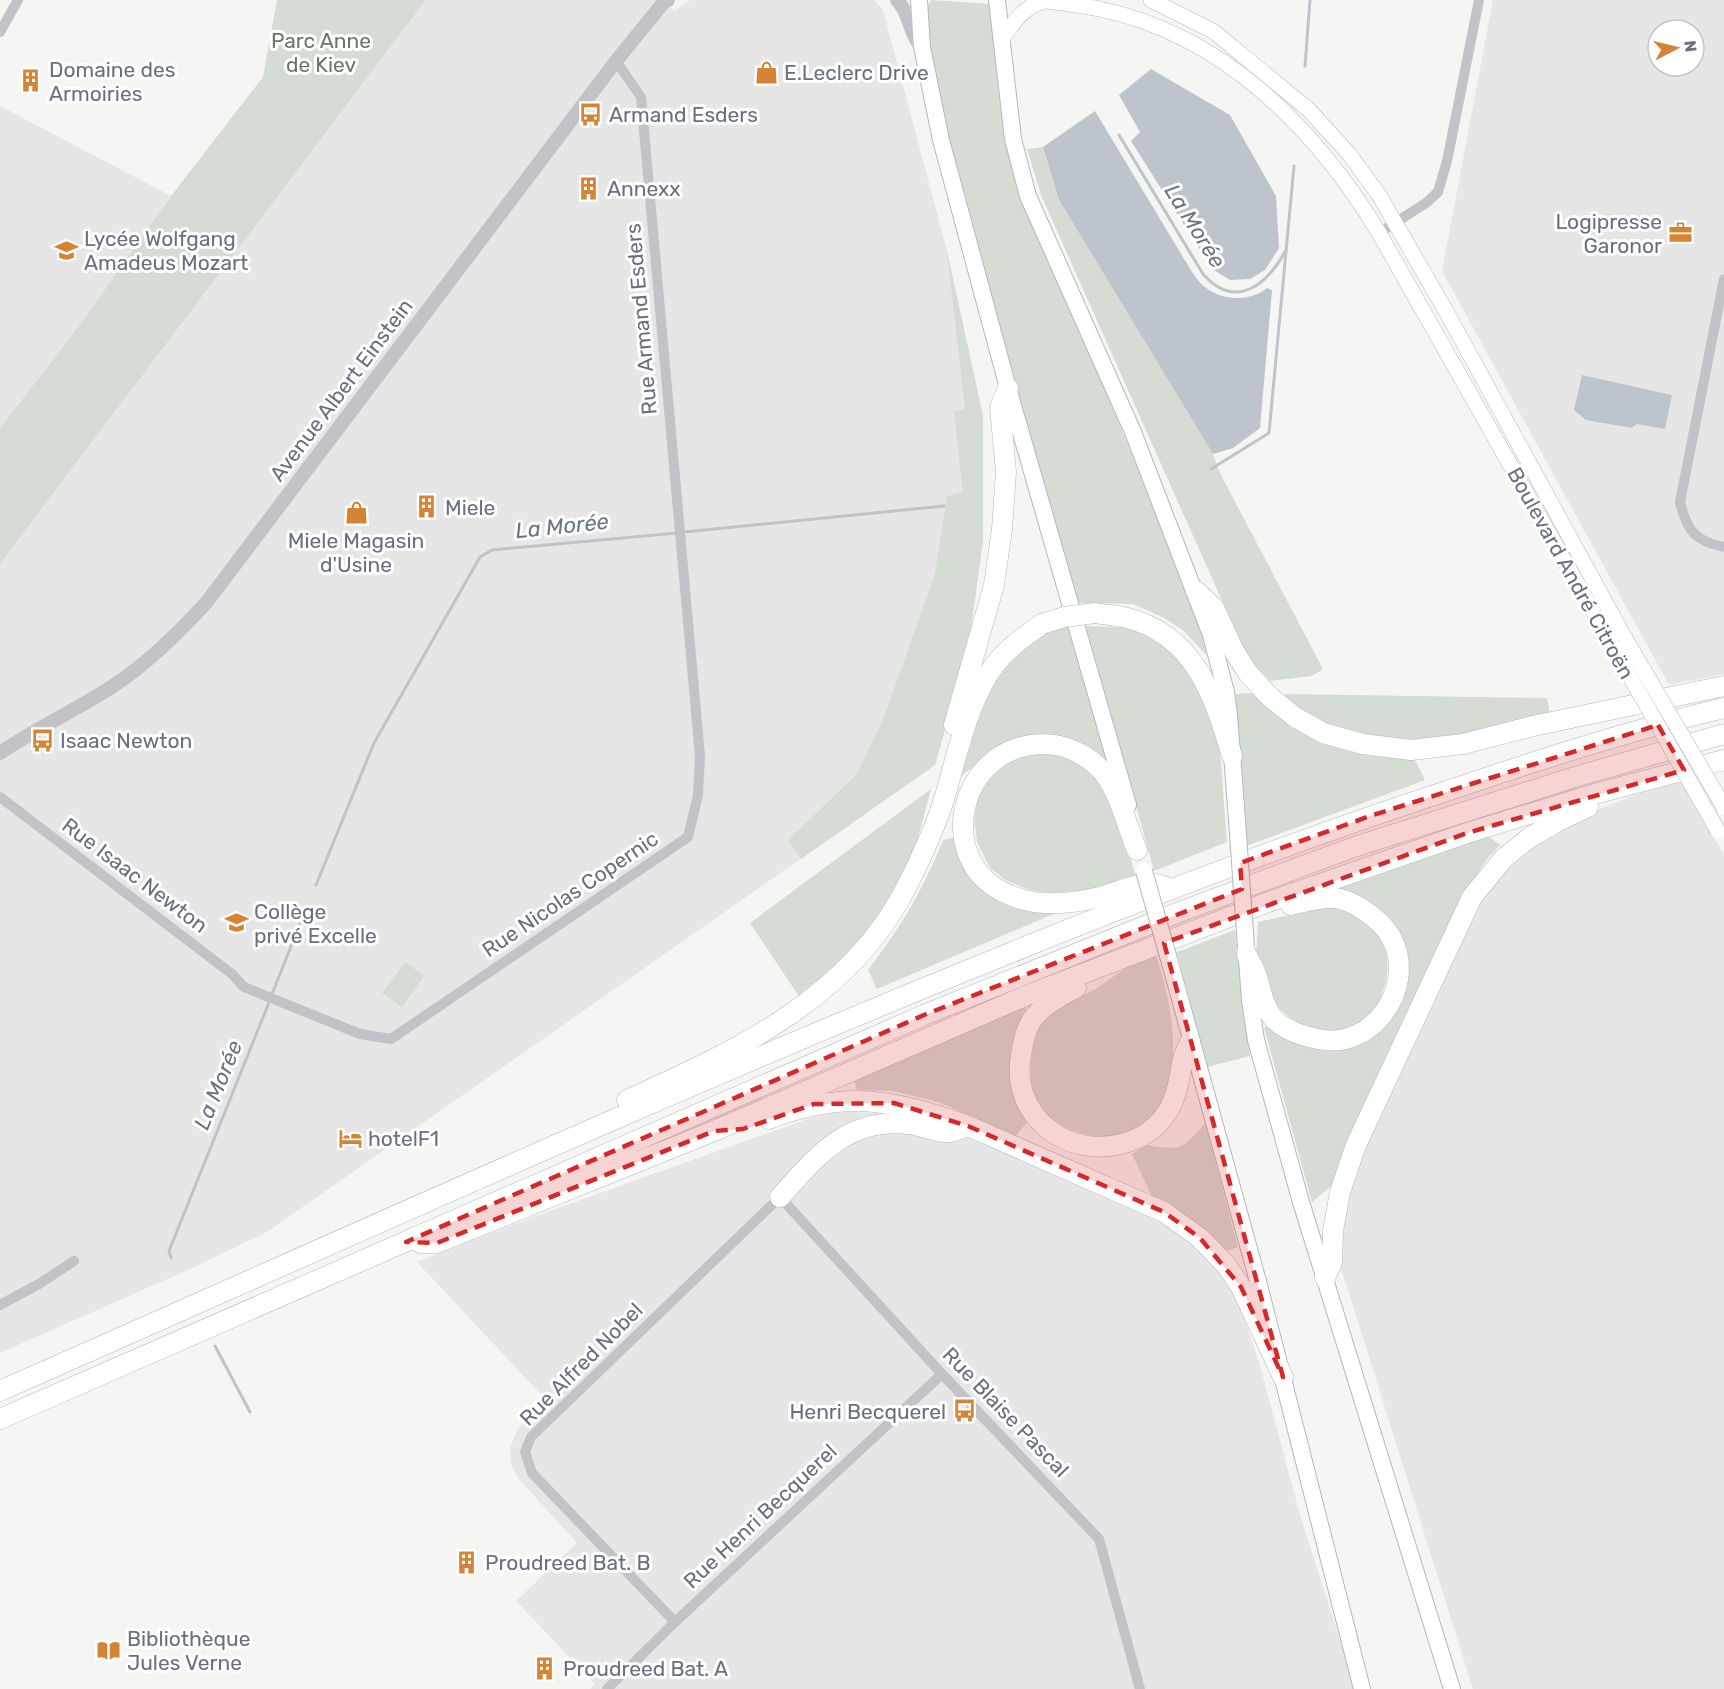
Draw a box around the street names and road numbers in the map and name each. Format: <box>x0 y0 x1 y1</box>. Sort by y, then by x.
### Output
street label: Rue Armand Esders <box>620 222 662 416</box>
street label: Avenue Albert Einstein <box>264 294 418 486</box>
street label: Boulevard André Citroën <box>1502 463 1640 683</box>
street label: Rue Isaac Newton <box>57 812 213 938</box>
street label: Rue Nicolas Copernic <box>477 826 663 962</box>
street label: Rue Alfred Nobel <box>514 1297 648 1431</box>
street label: Rue Blaise Pascal <box>938 1342 1074 1482</box>
street label: Rue Henri Becquerel <box>678 1439 842 1593</box>

